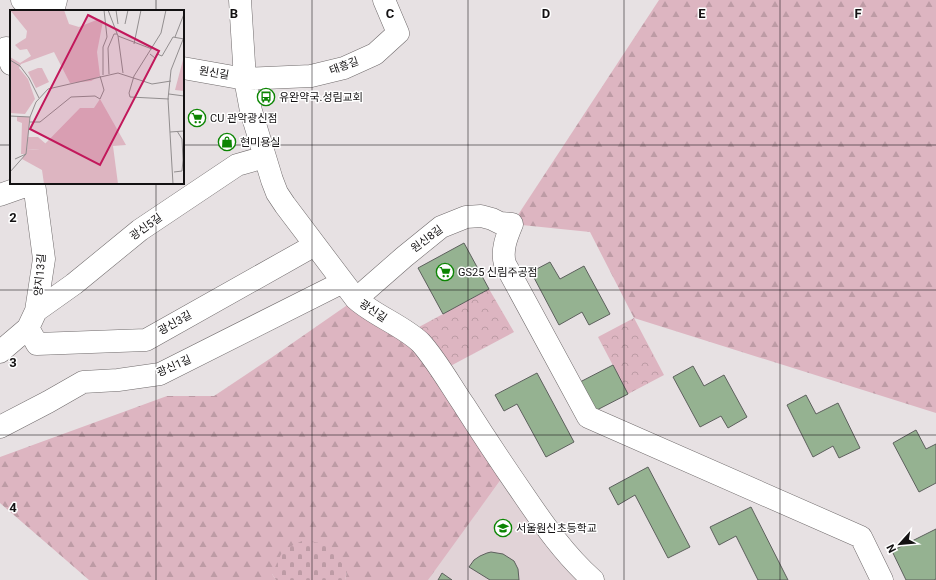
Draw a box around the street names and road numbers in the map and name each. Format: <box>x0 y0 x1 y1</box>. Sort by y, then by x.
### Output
street label: 태흥길 <box>328 55 360 77</box>
street label: 원신길 <box>198 64 230 82</box>
street label: 광신5길 <box>127 211 165 243</box>
street label: 원신8길 <box>408 223 446 255</box>
street label: 양지13길 <box>32 253 48 297</box>
street label: 광신길 <box>357 297 389 325</box>
street label: 광신3길 <box>156 308 194 338</box>
street label: 광신1길 <box>155 353 193 379</box>

